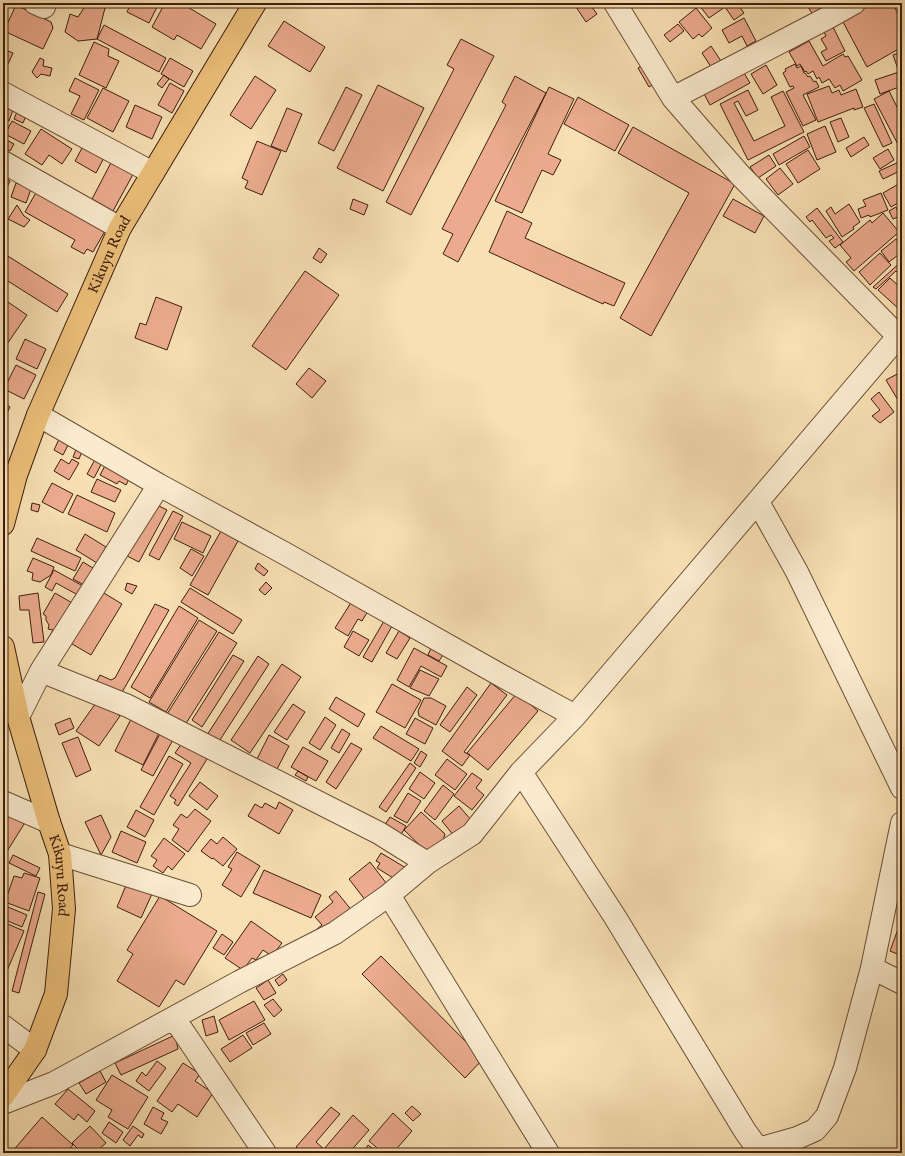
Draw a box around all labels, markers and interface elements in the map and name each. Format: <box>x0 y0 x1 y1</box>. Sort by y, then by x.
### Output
street label: Kikuyu Road <box>84 212 136 296</box>
street label: Kikuyu Road <box>44 832 73 918</box>

